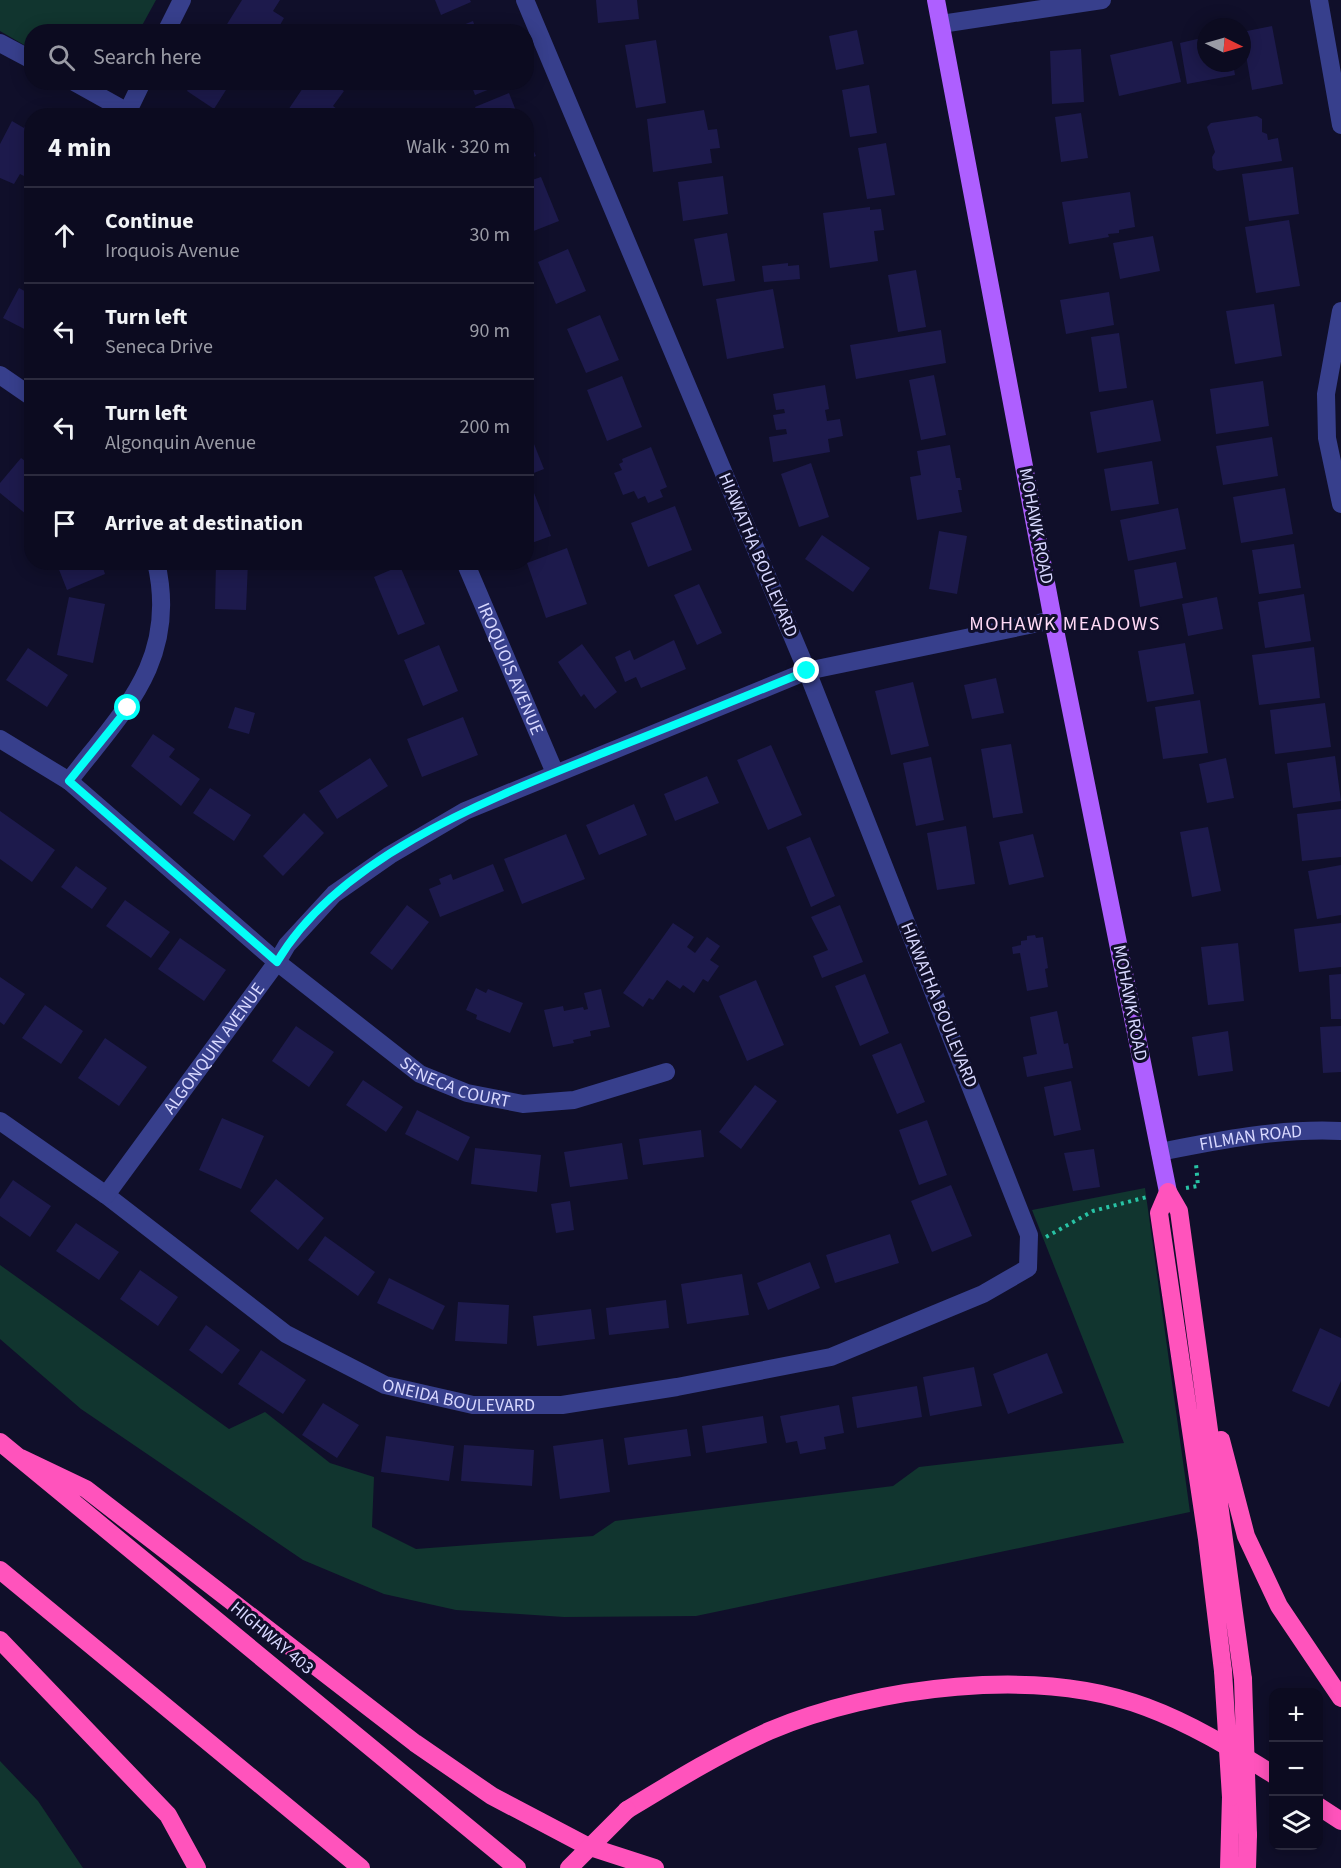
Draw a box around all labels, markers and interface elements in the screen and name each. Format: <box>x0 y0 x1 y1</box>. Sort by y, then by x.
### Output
north arrow <box>1197 18 1251 72</box>
search box <box>24 24 534 90</box>
icon: search <box>45 41 78 74</box>
text: Search here <box>93 41 201 73</box>
text: 4 min <box>48 129 111 166</box>
text: Walk · 320 m <box>406 133 510 161</box>
text: Continue <box>105 205 194 237</box>
icon: ahead <box>48 219 81 252</box>
text: 30 m <box>470 221 510 249</box>
text: Iroquois Avenue <box>105 237 240 265</box>
text: Turn left <box>105 301 187 333</box>
icon: left <box>48 315 81 348</box>
text: 90 m <box>470 317 510 345</box>
text: Seneca Drive <box>105 333 213 361</box>
text: Turn left <box>105 397 187 429</box>
icon: left <box>48 411 81 444</box>
text: 200 m <box>460 413 510 441</box>
text: Algonquin Avenue <box>105 429 256 457</box>
street label: MOHAWK ROAD <box>1013 466 1059 586</box>
street label: HIAWATHA BOULEVARD <box>712 469 804 641</box>
icon: arrive <box>48 507 81 540</box>
text: Arrive at destination <box>105 507 303 539</box>
street label: IROQUOIS AVENUE <box>471 599 550 739</box>
district label: MOHAWK MEADOWS <box>969 610 1161 638</box>
route end <box>793 657 819 683</box>
route start <box>114 694 140 720</box>
street label: HIAWATHA BOULEVARD <box>894 919 984 1091</box>
street label: MOHAWK ROAD <box>1107 943 1153 1063</box>
street label: ALGONQUIN AVENUE <box>157 977 270 1119</box>
street label: SENECA COURT <box>394 1050 513 1114</box>
street label: FILMAN ROAD <box>1197 1118 1303 1157</box>
street label: ONEIDA BOULEVARD <box>380 1372 535 1418</box>
street label: HIGHWAY 403 <box>225 1596 319 1680</box>
map controls <box>1269 1688 1323 1850</box>
button: + <box>1269 1688 1323 1742</box>
button: − <box>1269 1742 1323 1796</box>
button: layers <box>1269 1796 1323 1850</box>

